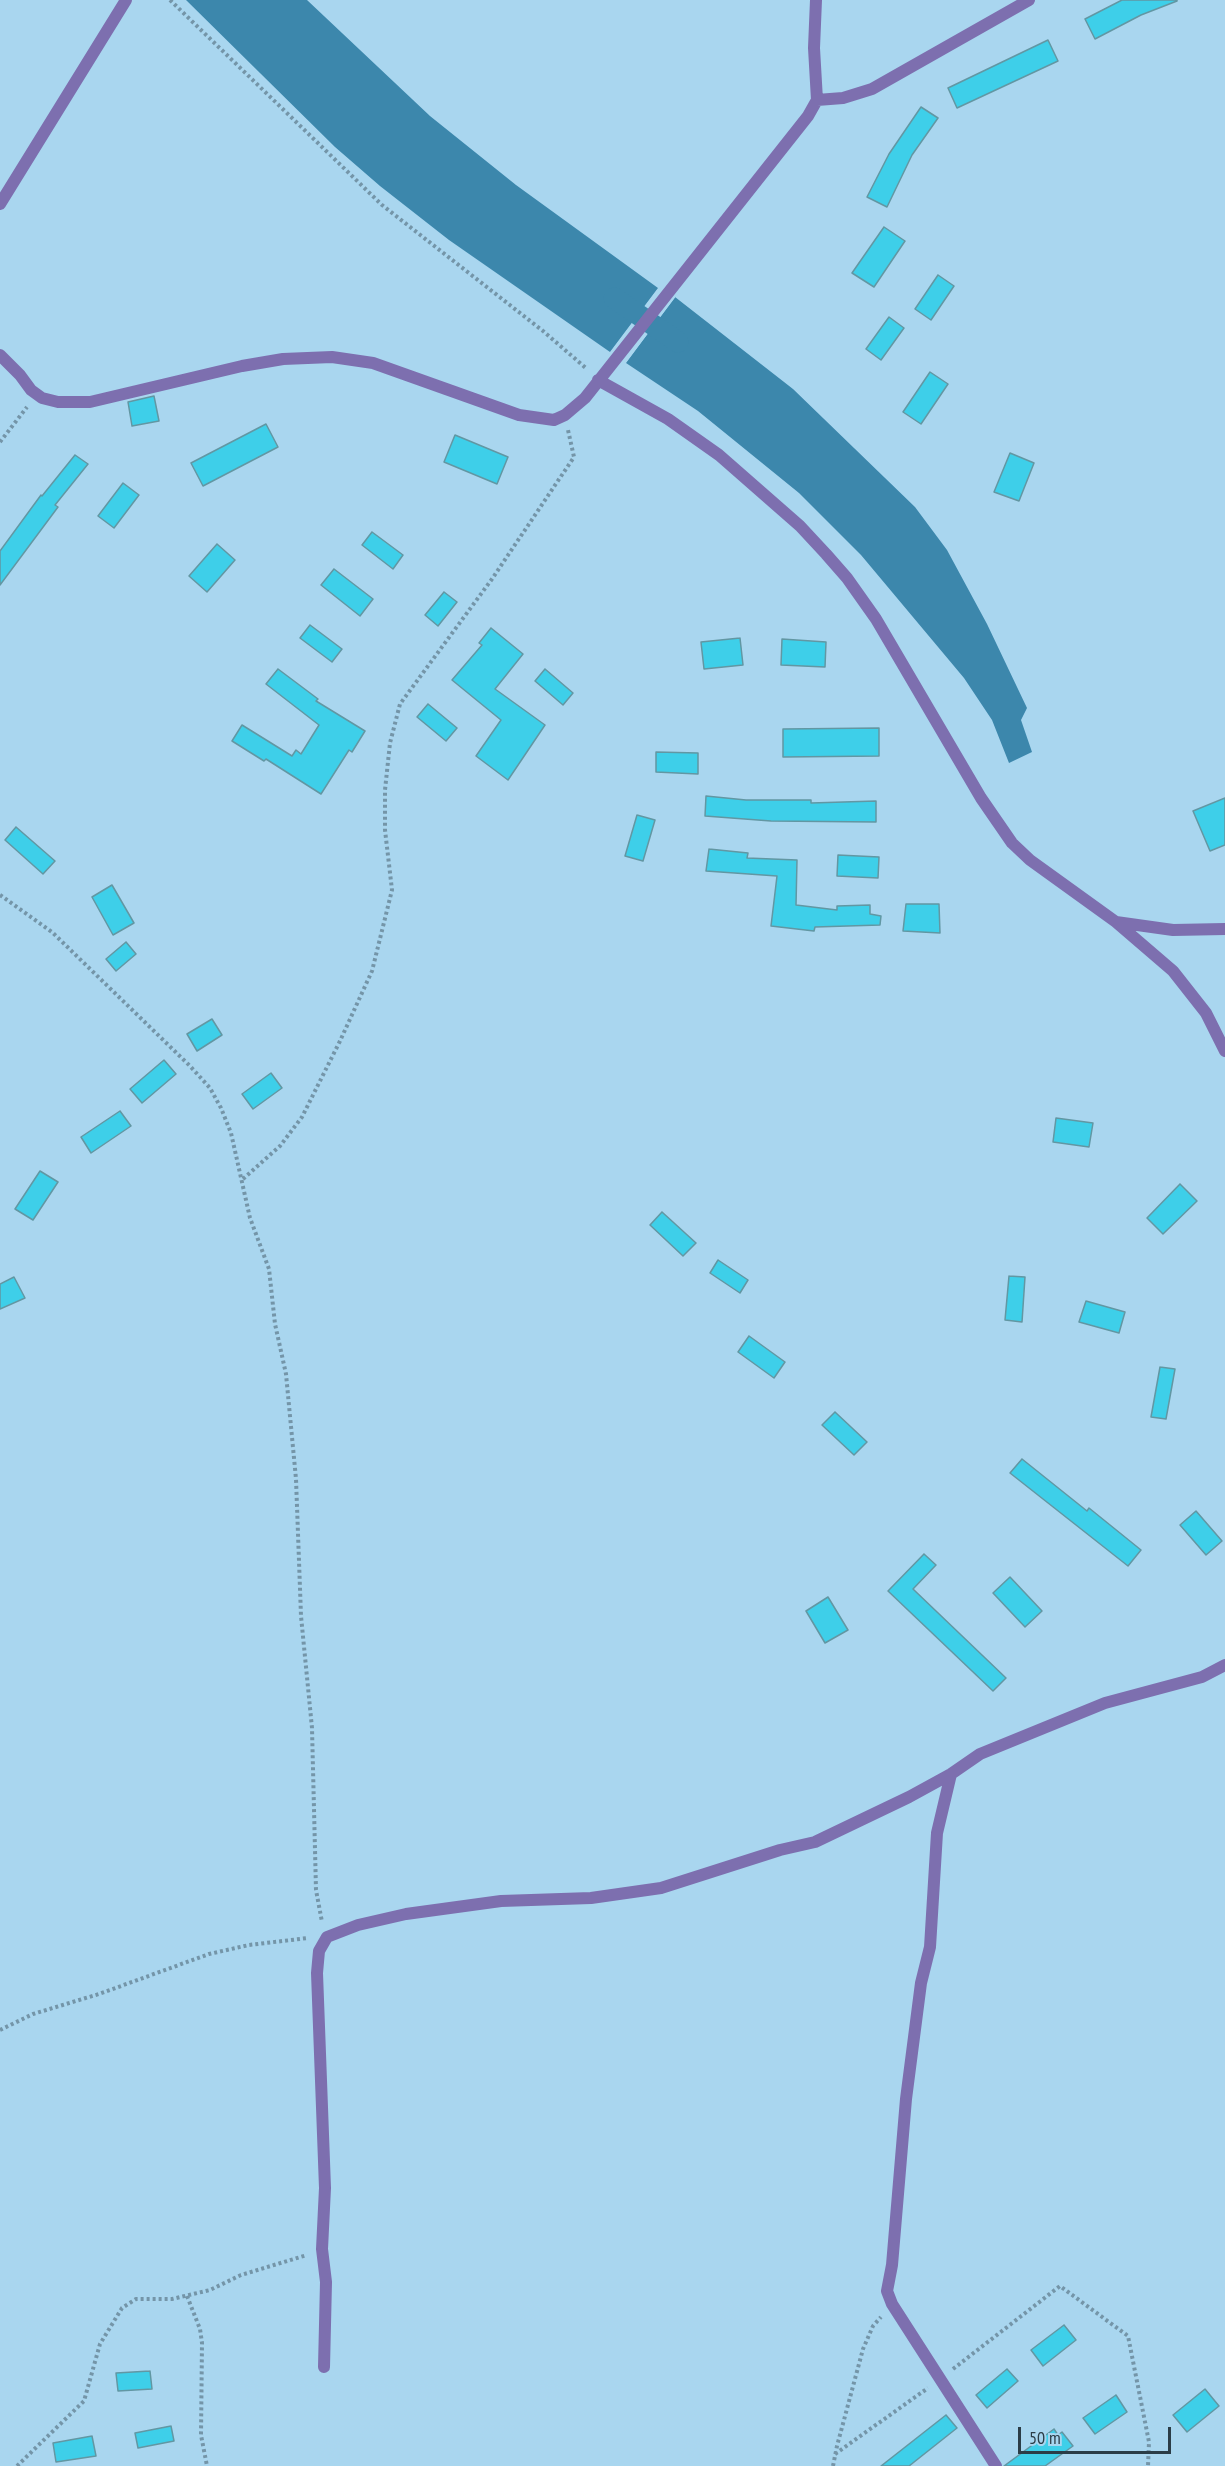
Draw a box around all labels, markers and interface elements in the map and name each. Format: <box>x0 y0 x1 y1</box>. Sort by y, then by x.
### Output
scale bar <box>1021 2415 1174 2453</box>
text: 50 m <box>1029 2426 1061 2449</box>

